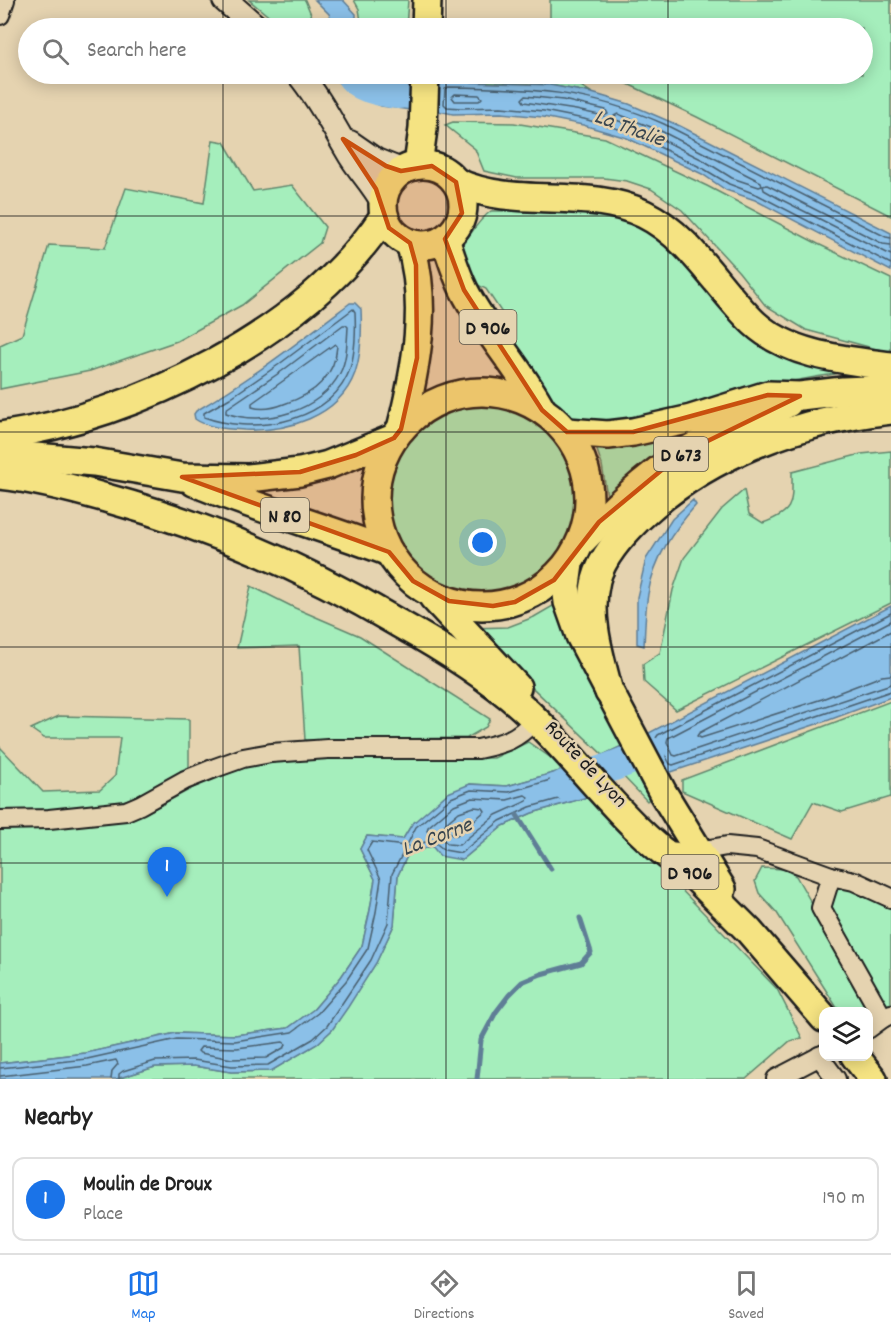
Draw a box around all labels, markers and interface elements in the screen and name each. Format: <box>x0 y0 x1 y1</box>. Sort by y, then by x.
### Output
search box <box>18 18 873 84</box>
icon: search <box>39 35 72 68</box>
text: Search here <box>87 36 186 67</box>
water label: La Thalie <box>589 102 669 157</box>
road number: D 906 <box>460 310 516 344</box>
road number: D 673 <box>654 437 708 471</box>
road number: N 80 <box>261 498 309 532</box>
your location <box>468 528 497 557</box>
street label: Route de Lyon <box>536 714 633 816</box>
water label: La Corne <box>398 810 478 866</box>
pin: 1 <box>148 848 186 897</box>
road number: D 906 <box>662 855 718 889</box>
map controls <box>819 1007 873 1061</box>
button: layers <box>819 1007 873 1061</box>
text: Nearby <box>24 1100 92 1137</box>
text: Moulin de Droux <box>83 1170 212 1201</box>
text: 1 <box>43 1185 48 1213</box>
text: 190 m <box>822 1185 865 1213</box>
text: Place <box>83 1201 123 1229</box>
tab: Map <box>127 1267 160 1326</box>
tab: Directions <box>414 1267 474 1326</box>
tab: Saved <box>728 1267 764 1326</box>

